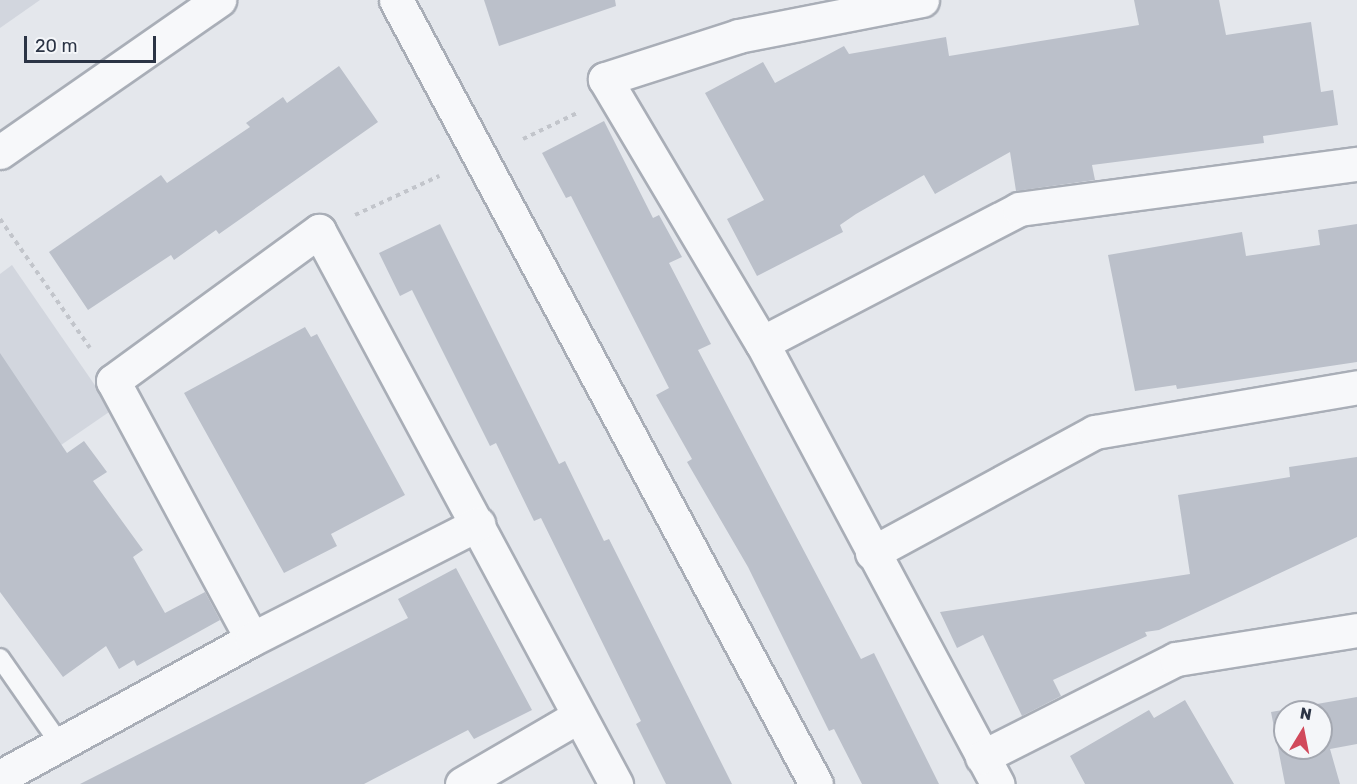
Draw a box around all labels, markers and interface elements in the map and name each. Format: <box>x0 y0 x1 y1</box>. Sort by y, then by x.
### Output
scale bar <box>27 24 159 62</box>
text: 20 m <box>35 35 77 57</box>
north arrow <box>1273 700 1333 760</box>
text: N <box>1299 703 1313 724</box>

